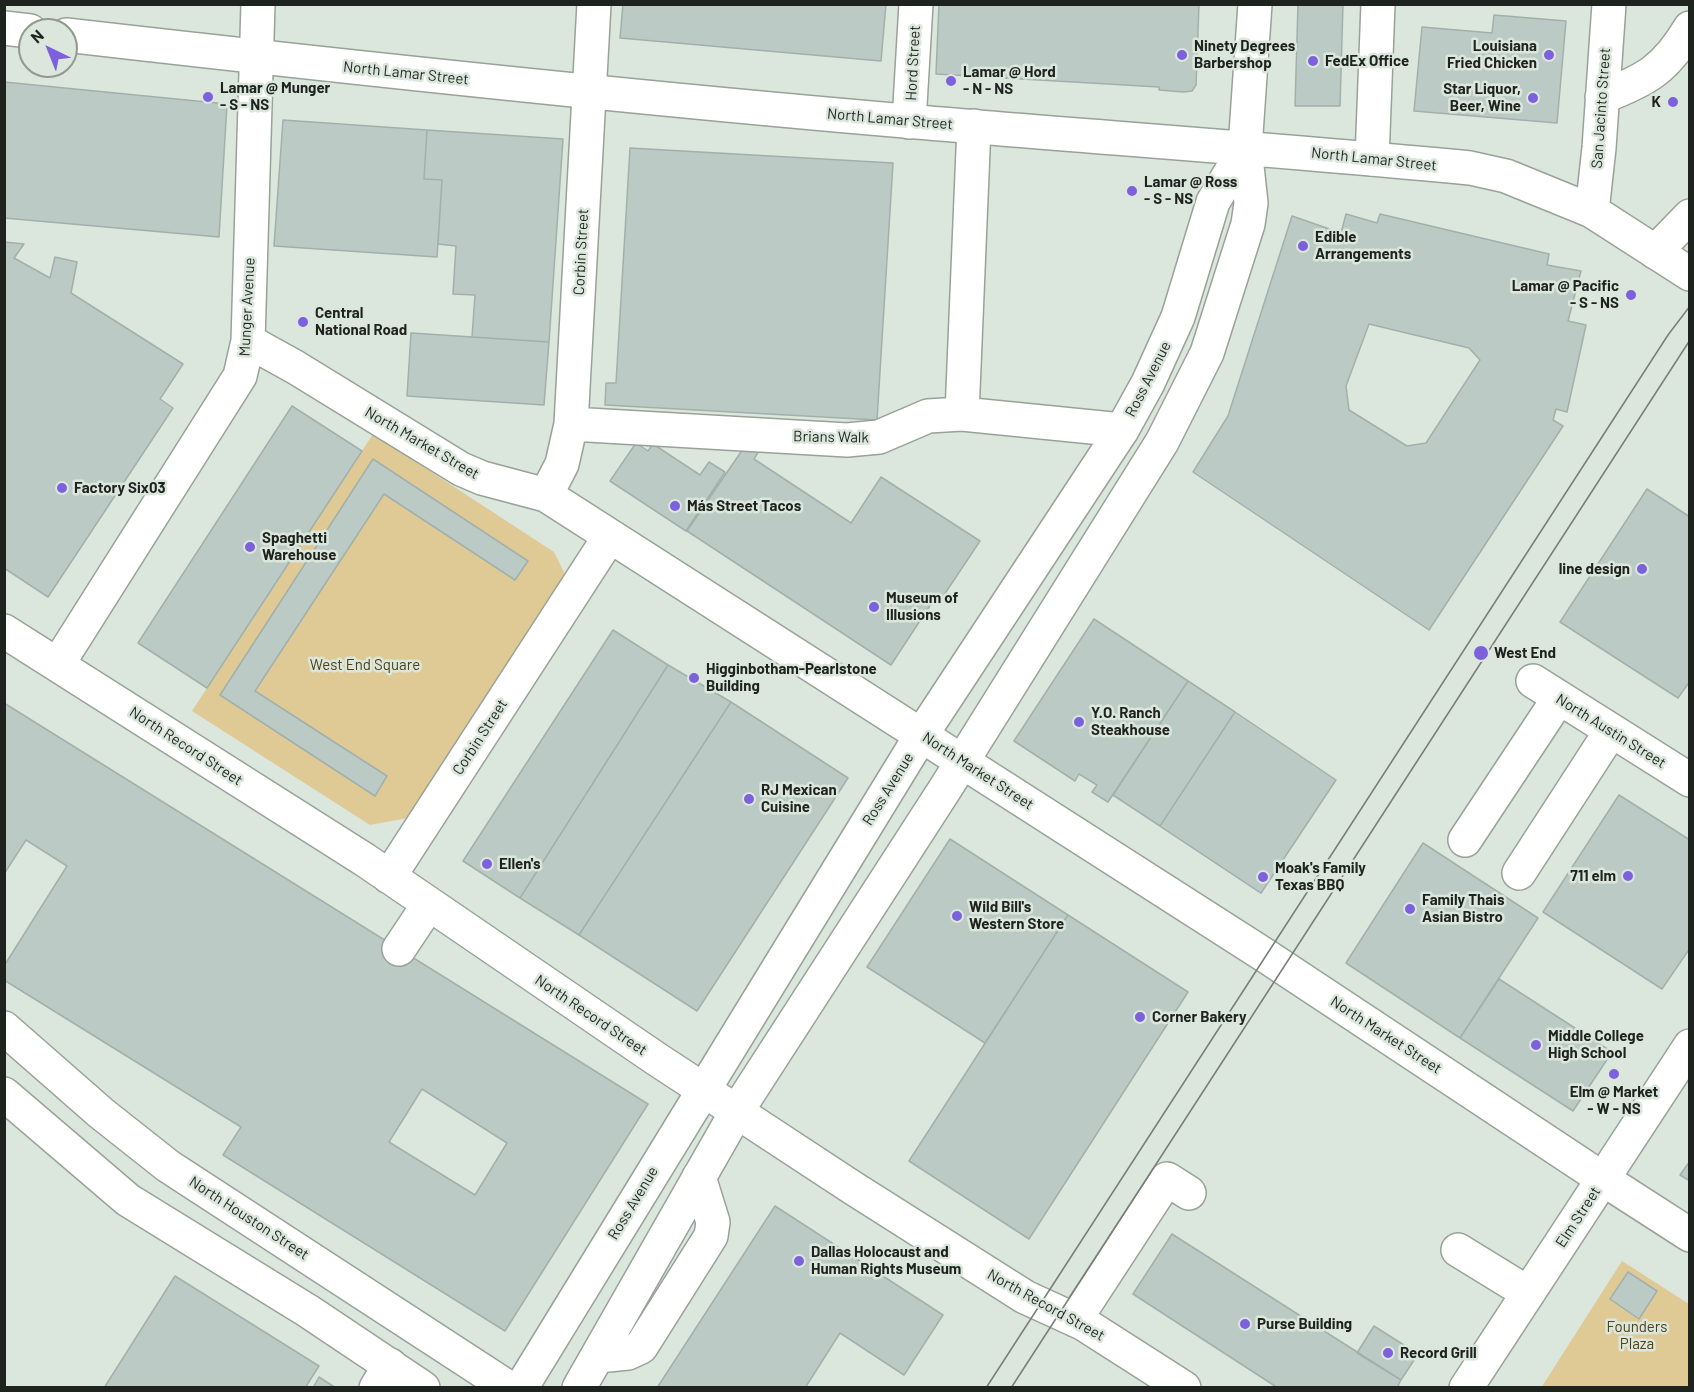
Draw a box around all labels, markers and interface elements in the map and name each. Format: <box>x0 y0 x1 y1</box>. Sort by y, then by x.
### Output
north arrow <box>18 18 78 78</box>
text: N <box>26 25 47 47</box>
street label: Hord Street <box>902 25 924 101</box>
place label: Ninety Degrees Barbershop <box>1194 37 1295 72</box>
place label: Louisiana Fried Chicken <box>1447 37 1537 72</box>
street label: San Jacinto Street <box>1588 47 1614 169</box>
marker: Ninety Degrees Barbershop <box>1175 48 1189 62</box>
marker: Louisiana Fried Chicken <box>1542 48 1556 62</box>
place label: FedEx Office <box>1325 52 1409 70</box>
marker: FedEx Office <box>1306 54 1320 68</box>
street label: North Lamar Street <box>342 57 470 89</box>
place label: Lamar @ Hord - N - NS <box>963 63 1056 98</box>
marker: Lamar @ Hord - N - NS <box>944 74 958 88</box>
place label: Lamar @ Munger - S - NS <box>220 79 330 114</box>
place label: Star Liquor, Beer, Wine <box>1443 80 1521 115</box>
marker: Lamar @ Munger - S - NS <box>201 90 215 104</box>
marker: Star Liquor, Beer, Wine <box>1526 91 1540 105</box>
place label: K <box>1652 93 1661 111</box>
marker: K <box>1666 95 1680 109</box>
street label: North Lamar Street <box>826 105 954 133</box>
street label: North Lamar Street <box>1310 143 1438 175</box>
place label: Lamar @ Ross - S - NS <box>1144 173 1237 208</box>
marker: Lamar @ Ross - S - NS <box>1125 184 1139 198</box>
street label: Corbin Street <box>570 208 592 296</box>
place label: Edible Arrangements <box>1315 228 1411 263</box>
marker: Edible Arrangements <box>1296 239 1310 253</box>
street label: Munger Avenue <box>235 257 259 357</box>
place label: Lamar @ Pacific - S - NS <box>1512 277 1619 312</box>
marker: Lamar @ Pacific - S - NS <box>1624 288 1638 302</box>
place label: Central National Road <box>315 304 407 339</box>
marker: Central National Road <box>296 315 310 329</box>
street label: Ross Avenue <box>1121 338 1175 420</box>
street label: North Market Street <box>362 403 482 483</box>
street label: Brians Walk <box>793 427 869 447</box>
place label: Factory Six03 <box>74 479 166 497</box>
marker: Factory Six03 <box>55 481 69 495</box>
place label: Más Street Tacos <box>687 497 801 515</box>
marker: Más Street Tacos <box>668 499 682 513</box>
place label: Spaghetti Warehouse <box>262 529 336 564</box>
marker: Spaghetti Warehouse <box>243 540 257 554</box>
place label: line design <box>1559 560 1630 578</box>
marker: line design <box>1635 562 1649 576</box>
place label: Museum of Illusions <box>886 589 958 624</box>
marker: Museum of Illusions <box>867 600 881 614</box>
marker: West End <box>1472 644 1490 662</box>
place label: West End <box>1494 644 1556 662</box>
park label: West End Square <box>310 656 420 674</box>
place label: Higginbotham-Pearlstone Building <box>706 660 877 695</box>
marker: Higginbotham-Pearlstone Building <box>687 671 701 685</box>
street label: North Austin Street <box>1553 690 1669 772</box>
street label: Corbin Street <box>449 696 511 778</box>
street label: North Record Street <box>126 703 246 789</box>
place label: Y.O. Ranch Steakhouse <box>1091 704 1170 739</box>
marker: Y.O. Ranch Steakhouse <box>1072 715 1086 729</box>
street label: North Market Street <box>919 728 1037 814</box>
street label: Ross Avenue <box>859 749 917 829</box>
place label: RJ Mexican Cuisine <box>761 781 837 816</box>
marker: RJ Mexican Cuisine <box>742 792 756 806</box>
place label: Ellen's <box>499 855 541 873</box>
marker: Ellen's <box>480 857 494 871</box>
place label: Moak's Family Texas BBQ <box>1275 859 1366 894</box>
place label: 711 elm <box>1570 867 1616 885</box>
marker: 711 elm <box>1621 869 1635 883</box>
marker: Moak's Family Texas BBQ <box>1256 870 1270 884</box>
place label: Family Thais Asian Bistro <box>1422 891 1504 926</box>
place label: Wild Bill's Western Store <box>969 898 1064 933</box>
marker: Family Thais Asian Bistro <box>1403 902 1417 916</box>
marker: Wild Bill's Western Store <box>950 909 964 923</box>
street label: North Record Street <box>532 971 650 1059</box>
street label: North Market Street <box>1327 992 1445 1078</box>
place label: Corner Bakery <box>1152 1008 1246 1026</box>
marker: Corner Bakery <box>1133 1010 1147 1024</box>
place label: Middle College High School <box>1548 1027 1644 1062</box>
marker: Middle College High School <box>1529 1038 1543 1052</box>
marker: Elm @ Market - W - NS <box>1607 1067 1621 1081</box>
place label: Elm @ Market - W - NS <box>1570 1083 1658 1118</box>
street label: Ross Avenue <box>604 1163 662 1243</box>
street label: North Houston Street <box>186 1173 312 1263</box>
street label: Elm Street <box>1552 1183 1604 1251</box>
place label: Dallas Holocaust and Human Rights Museum <box>811 1243 961 1278</box>
marker: Dallas Holocaust and Human Rights Museum <box>792 1254 806 1268</box>
street label: North Record Street <box>984 1265 1108 1345</box>
place label: Purse Building <box>1257 1315 1352 1333</box>
marker: Purse Building <box>1238 1317 1252 1331</box>
park label: Founders Plaza <box>1607 1318 1667 1353</box>
place label: Record Grill <box>1400 1344 1477 1362</box>
marker: Record Grill <box>1381 1346 1395 1360</box>

